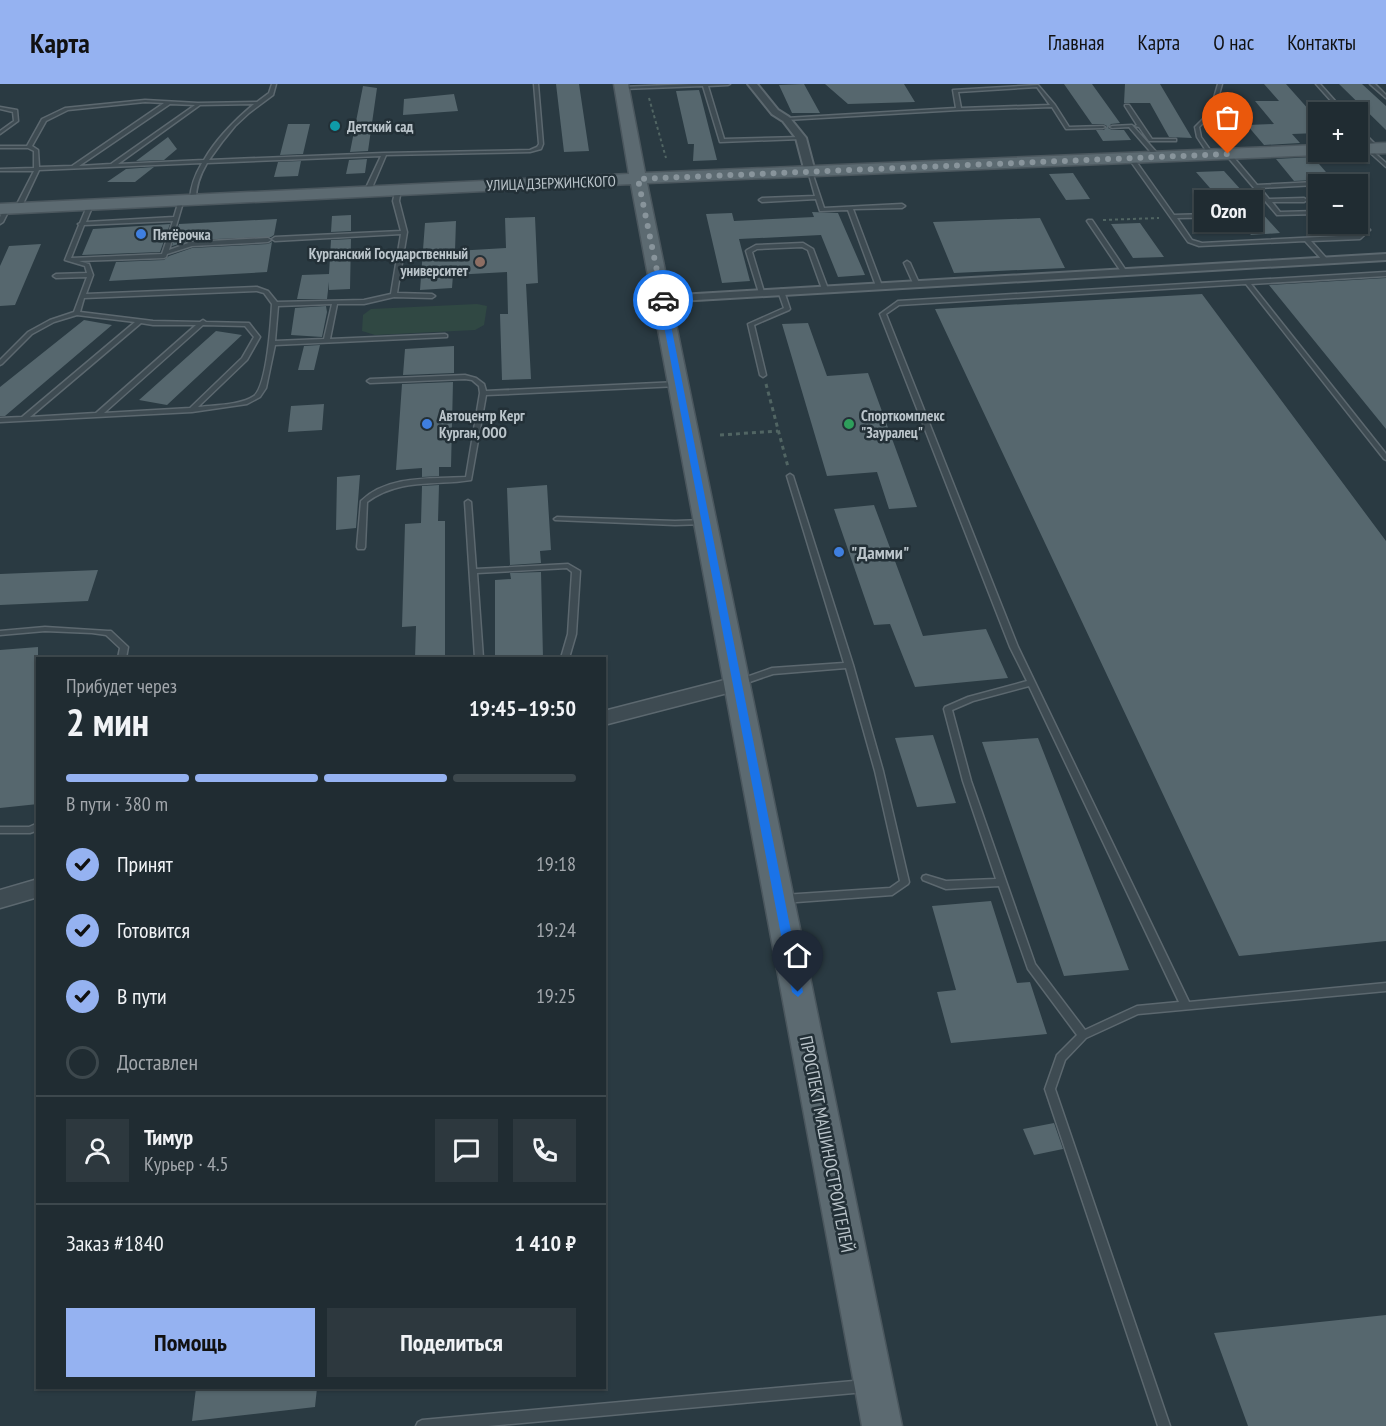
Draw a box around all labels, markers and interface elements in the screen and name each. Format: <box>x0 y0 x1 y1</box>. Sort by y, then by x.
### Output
text: Карта <box>30 24 90 61</box>
text: Главная <box>1048 29 1104 56</box>
text: Карта <box>1137 29 1180 56</box>
text: О нас <box>1213 29 1254 56</box>
text: Контакты <box>1287 29 1356 56</box>
pin <box>1202 92 1253 154</box>
icon: bag <box>1211 101 1244 134</box>
map controls <box>1308 102 1368 234</box>
button: + <box>1308 102 1368 162</box>
place label: Детский сад <box>347 117 414 136</box>
marker: Детский сад <box>328 119 342 133</box>
street label: УЛИЦА ДЗЕРЖИНСКОГО <box>486 171 616 195</box>
button: − <box>1308 174 1368 234</box>
callout: Ozon <box>1194 190 1262 232</box>
text: Ozon <box>1210 198 1247 224</box>
place label: Пятёрочка <box>153 225 211 244</box>
marker: Пятёрочка <box>134 227 148 241</box>
place label: Курганский Государственный университет <box>309 244 469 280</box>
marker: Курганский Государственный университет <box>473 255 487 269</box>
courier <box>633 270 693 330</box>
icon: car <box>647 284 680 317</box>
place label: Автоцентр Керг Курган, ООО <box>438 406 525 442</box>
place label: Спорткомплекс "Зауралец" <box>861 406 945 442</box>
marker: Автоцентр Керг Курган, ООО <box>420 417 434 431</box>
marker: Спорткомплекс "Зауралец" <box>842 417 856 431</box>
place label: "Дамми" <box>851 541 909 564</box>
marker: "Дамми" <box>832 545 846 559</box>
text: Прибудет через <box>66 673 177 699</box>
text: 19:45–19:50 <box>469 694 576 722</box>
text: 2 мин <box>66 696 149 747</box>
text: В пути · 380 m <box>66 791 168 817</box>
icon: check <box>66 848 99 881</box>
text: Принят <box>117 850 173 878</box>
text: 19:18 <box>536 851 576 877</box>
icon: check <box>66 914 99 947</box>
text: Готовится <box>117 916 190 944</box>
text: 19:24 <box>536 917 576 943</box>
pin <box>772 930 823 992</box>
icon: home <box>781 939 814 972</box>
icon: check <box>66 980 99 1013</box>
text: В пути <box>117 982 167 1010</box>
text: 19:25 <box>536 983 576 1009</box>
street label: ПРОСПЕКТ МАШИНОСТРОИТЕЛЕЙ <box>795 1034 859 1254</box>
text: Доставлен <box>117 1048 198 1076</box>
button: person <box>66 1119 129 1182</box>
button: chat <box>435 1119 498 1182</box>
button: phone <box>513 1119 576 1182</box>
text: Тимур <box>144 1123 193 1151</box>
text: Курьер · 4.5 <box>144 1151 229 1177</box>
text: Заказ #1840 <box>66 1229 164 1257</box>
text: 1 410 ₽ <box>514 1229 576 1257</box>
button: Помощь <box>66 1308 315 1377</box>
button: Поделиться <box>327 1308 576 1377</box>

